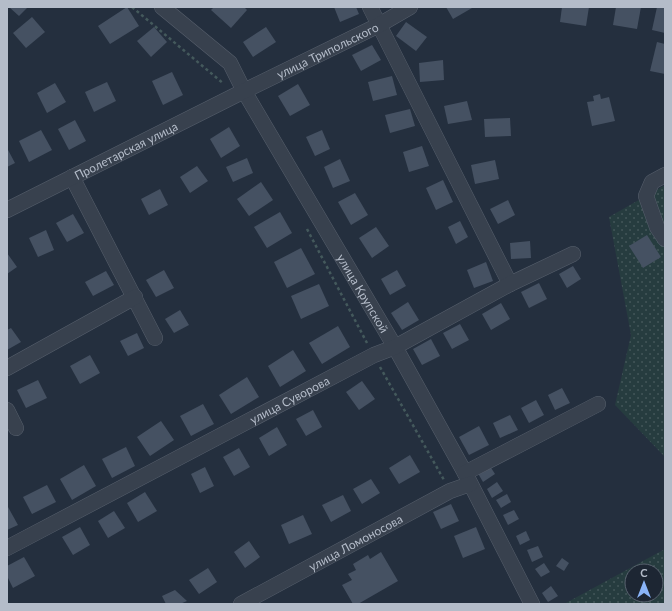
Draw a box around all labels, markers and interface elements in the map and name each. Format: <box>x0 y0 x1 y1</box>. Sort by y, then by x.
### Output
street label: улица Трипольского <box>274 19 381 81</box>
street label: Пролетарская улица <box>72 118 180 183</box>
street label: улица Крупской <box>334 251 392 335</box>
street label: улица Суворова <box>247 372 332 427</box>
street label: улица Ломоносова <box>306 511 405 574</box>
north arrow <box>624 563 664 603</box>
text: С <box>640 566 648 579</box>

